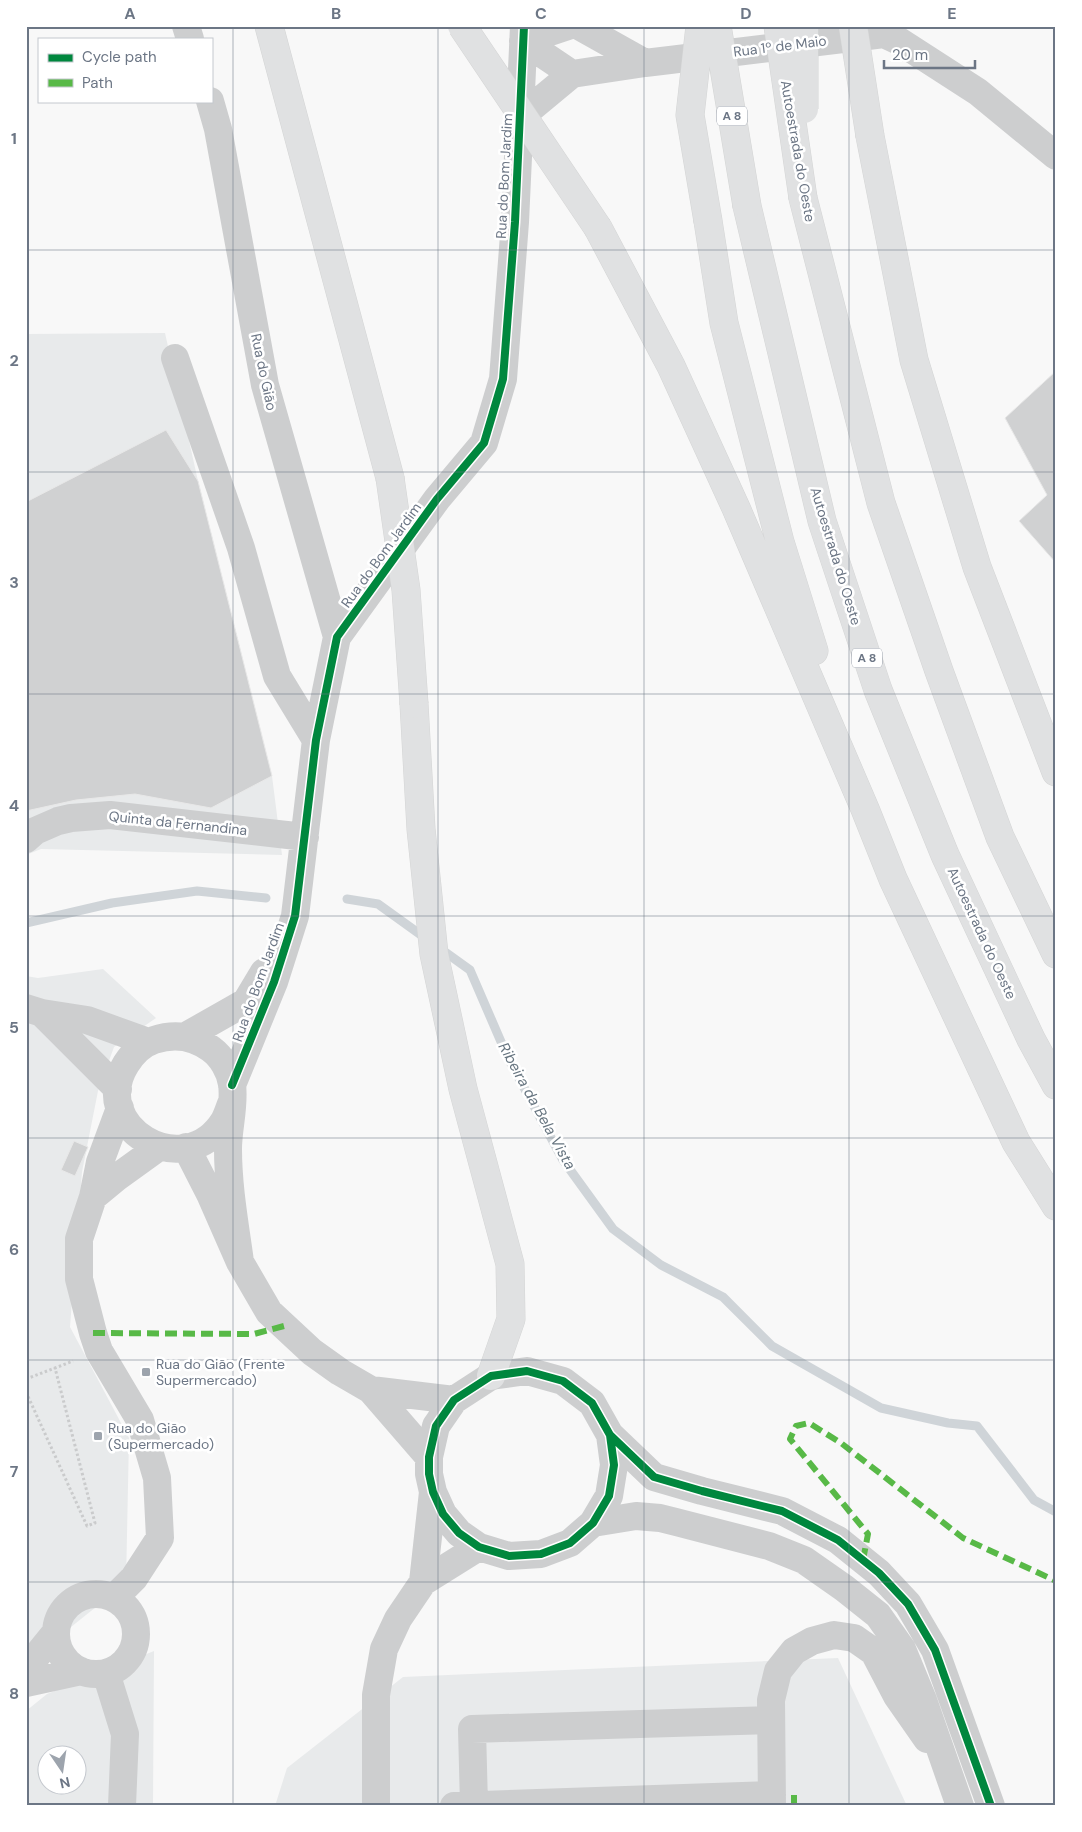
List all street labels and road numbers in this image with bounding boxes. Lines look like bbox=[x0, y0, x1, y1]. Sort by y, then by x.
street label: Rua 1º de Maio bbox=[732, 31, 828, 61]
street label: Autoestrada do Oeste bbox=[777, 79, 819, 223]
road number: A 8 bbox=[717, 106, 747, 125]
street label: Rua do Bom Jardim bbox=[492, 113, 516, 239]
street label: Rua do Gião bbox=[247, 332, 281, 412]
street label: Autoestrada do Oeste bbox=[806, 485, 866, 627]
street label: Rua do Bom Jardim bbox=[337, 499, 425, 611]
road number: A 8 bbox=[852, 648, 882, 668]
street label: Quinta da Fernandina bbox=[108, 807, 248, 839]
street label: Autoestrada do Oeste bbox=[944, 864, 1020, 1002]
street label: Rua do Bom Jardim bbox=[228, 920, 288, 1044]

